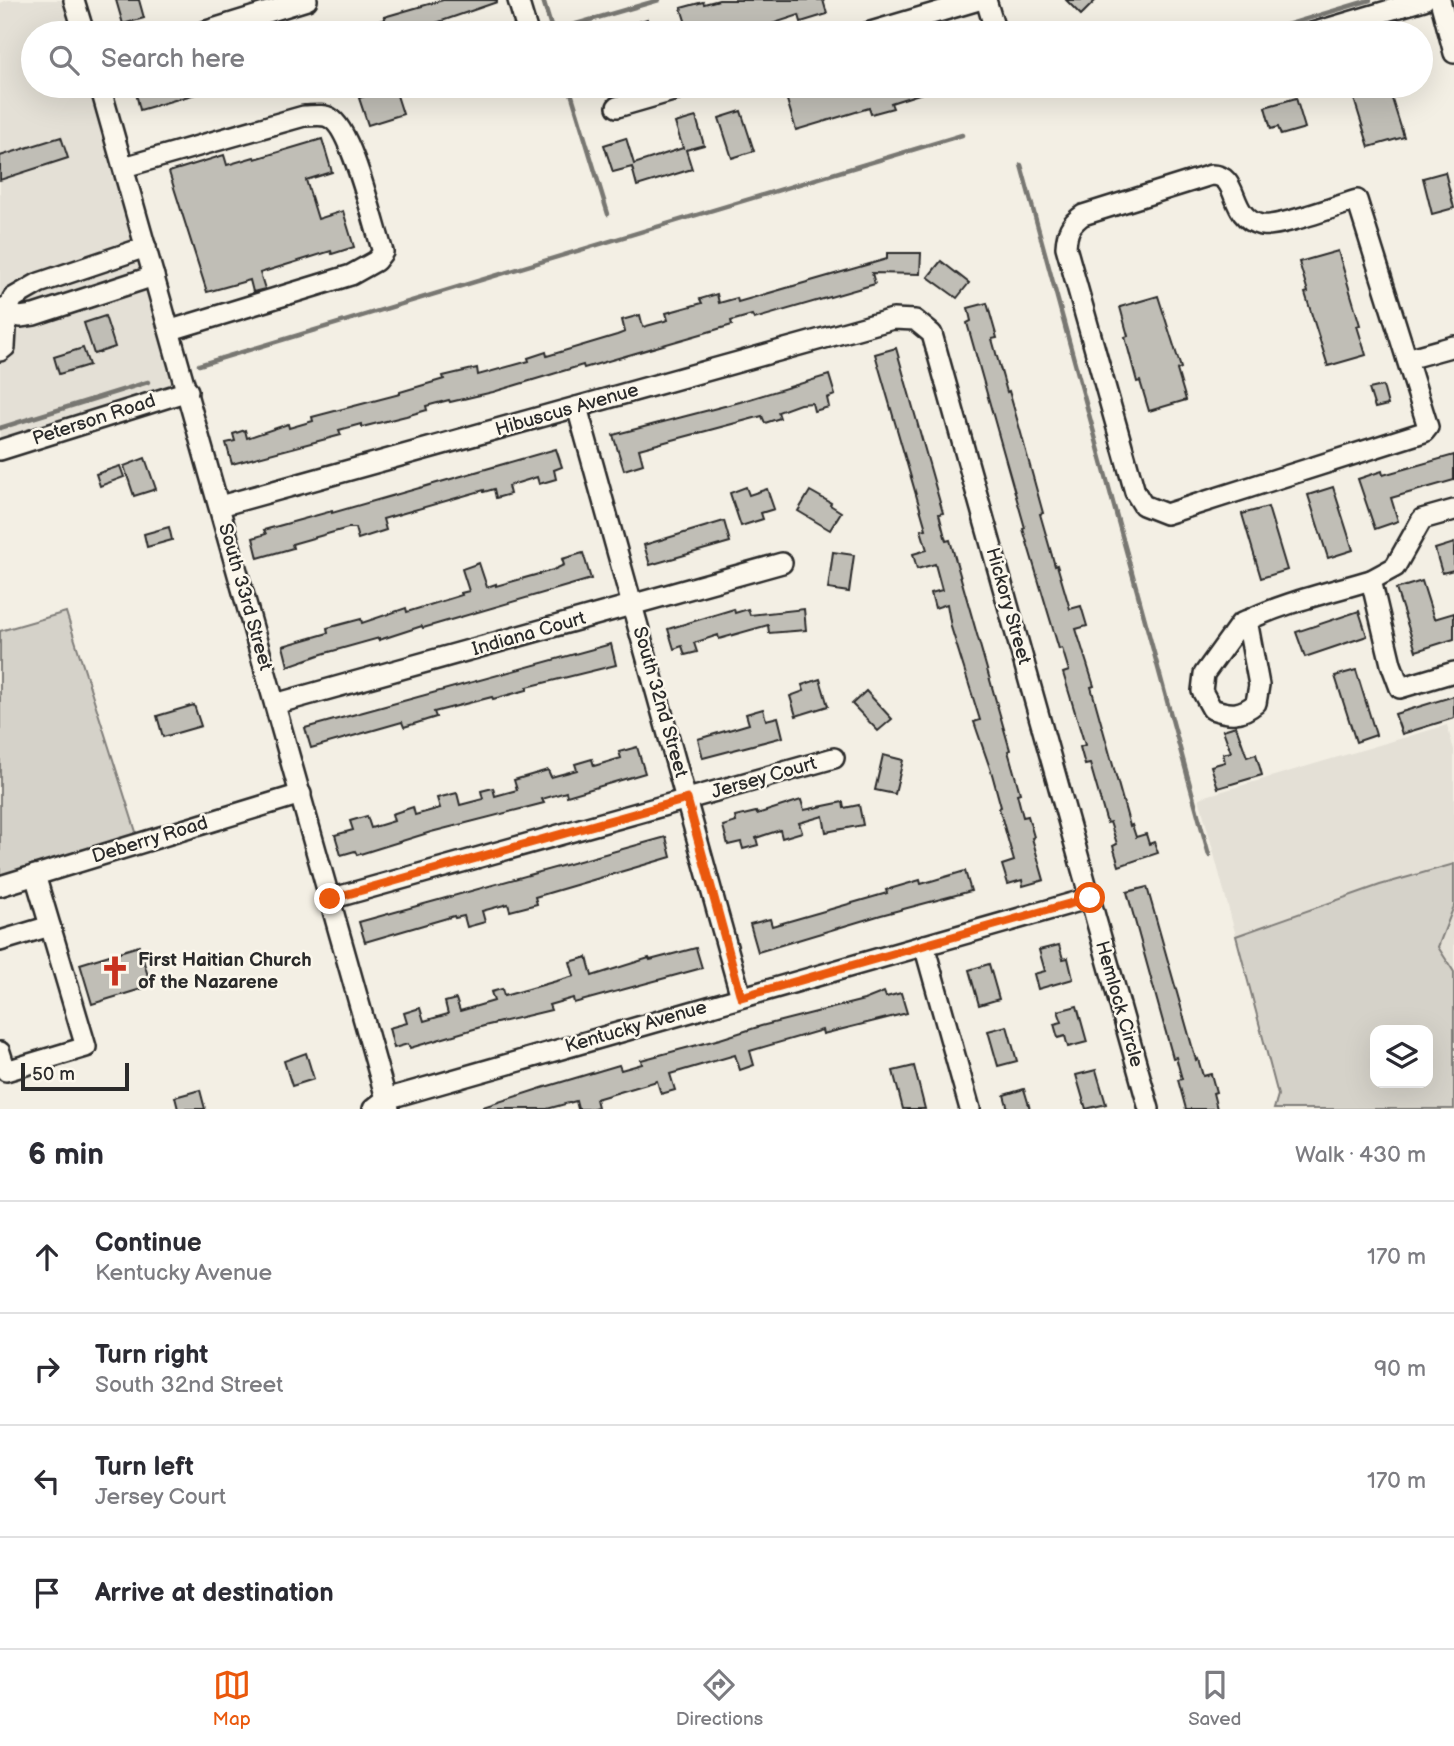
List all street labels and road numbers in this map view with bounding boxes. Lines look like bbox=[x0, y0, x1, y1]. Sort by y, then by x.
street label: Hibuscus Avenue bbox=[493, 379, 641, 441]
street label: Peterson Road bbox=[30, 389, 158, 451]
street label: South 33rd Street bbox=[213, 521, 277, 673]
street label: Hickory Street bbox=[980, 545, 1036, 667]
street label: Indiana Court bbox=[470, 607, 589, 661]
street label: South 32nd Street bbox=[628, 624, 693, 780]
street label: Jersey Court bbox=[709, 752, 819, 804]
street label: Deberry Road bbox=[89, 811, 211, 869]
street label: Hemlock Circle bbox=[1090, 938, 1148, 1070]
street label: Kentucky Avenue bbox=[562, 996, 710, 1058]

